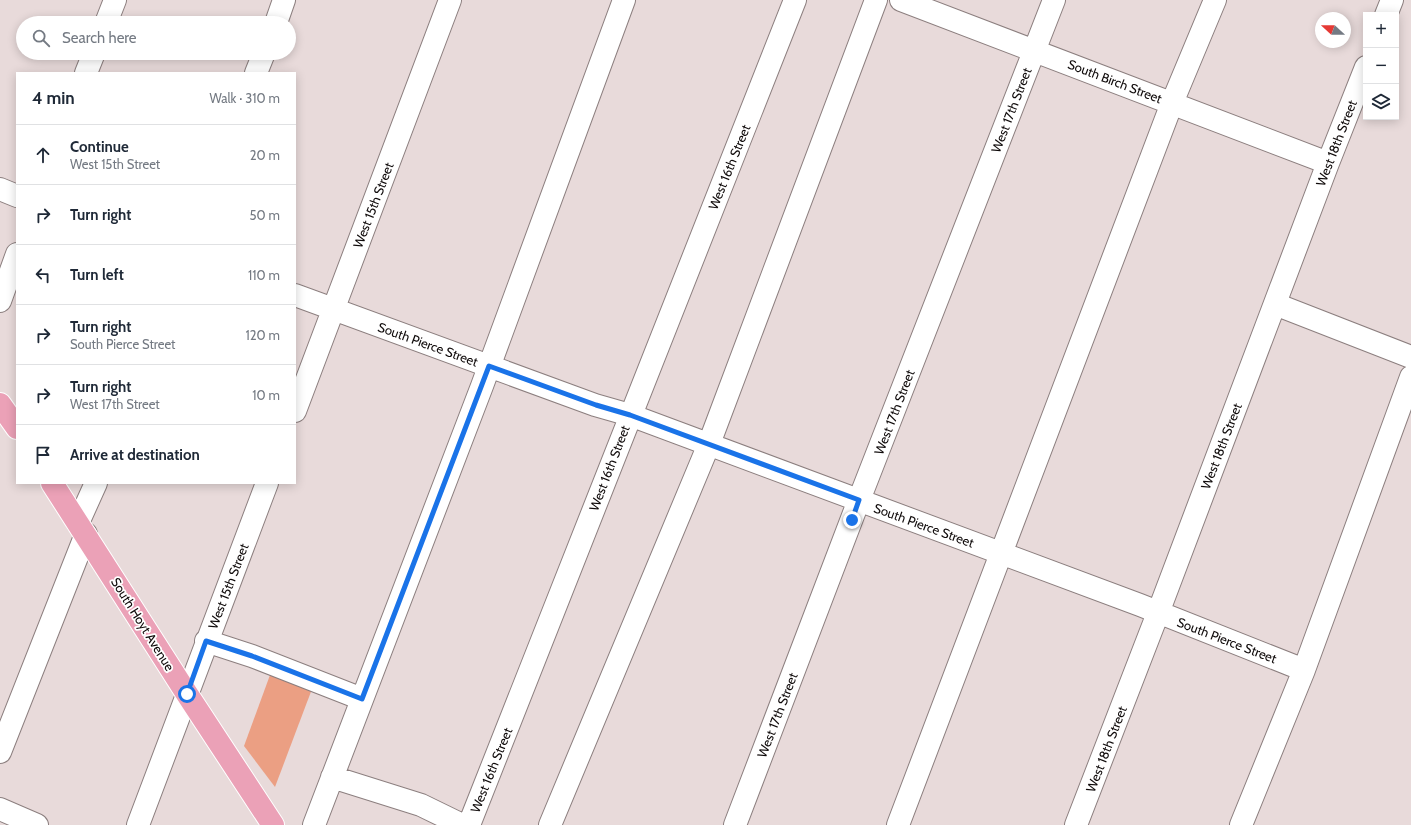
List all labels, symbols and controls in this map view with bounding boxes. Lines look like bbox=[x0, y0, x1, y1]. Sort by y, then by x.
north arrow bbox=[1315, 12, 1351, 48]
map controls bbox=[1363, 12, 1399, 120]
button: + bbox=[1363, 12, 1399, 48]
search box bbox=[16, 16, 296, 60]
icon: search bbox=[30, 27, 52, 49]
text: Search here bbox=[62, 29, 137, 47]
button: − bbox=[1363, 48, 1399, 84]
street label: South Birch Street bbox=[1066, 56, 1165, 107]
street label: West 17th Street bbox=[987, 65, 1035, 155]
button: layers bbox=[1363, 84, 1399, 120]
text: 4 min bbox=[32, 88, 75, 108]
text: Walk · 310 m bbox=[209, 90, 280, 106]
street label: West 18th Street bbox=[1312, 97, 1360, 188]
street label: West 16th Street bbox=[705, 121, 754, 212]
text: Continue bbox=[70, 138, 129, 156]
icon: ahead bbox=[32, 144, 54, 166]
text: 20 m bbox=[250, 147, 280, 163]
text: West 15th Street bbox=[70, 156, 160, 172]
street label: West 15th Street bbox=[349, 159, 397, 250]
icon: right bbox=[32, 204, 54, 226]
text: Turn right bbox=[70, 206, 131, 224]
text: 50 m bbox=[250, 207, 280, 223]
icon: left bbox=[32, 264, 54, 286]
text: Turn left bbox=[70, 266, 124, 284]
text: 110 m bbox=[248, 267, 280, 283]
text: Turn right bbox=[70, 318, 131, 336]
street label: South Pierce Street bbox=[376, 318, 481, 370]
icon: right bbox=[32, 324, 54, 346]
text: 120 m bbox=[246, 327, 280, 343]
text: South Pierce Street bbox=[70, 336, 175, 352]
street label: West 17th Street bbox=[870, 367, 918, 457]
text: Turn right bbox=[70, 378, 131, 396]
icon: right bbox=[32, 384, 54, 406]
text: 10 m bbox=[252, 387, 280, 403]
text: West 17th Street bbox=[70, 396, 160, 412]
street label: West 18th Street bbox=[1197, 400, 1245, 491]
street label: West 16th Street bbox=[585, 422, 633, 513]
icon: arrive bbox=[32, 444, 54, 466]
text: Arrive at destination bbox=[70, 446, 200, 464]
street label: South Pierce Street bbox=[872, 499, 977, 551]
route end bbox=[843, 511, 861, 529]
street label: West 15th Street bbox=[204, 540, 252, 631]
street label: South Hoyt Avenue bbox=[108, 574, 178, 674]
street label: South Pierce Street bbox=[1175, 614, 1280, 667]
street label: West 17th Street bbox=[753, 670, 801, 760]
route start bbox=[178, 685, 196, 703]
street label: West 18th Street bbox=[1082, 703, 1130, 794]
street label: West 16th Street bbox=[467, 724, 516, 815]

